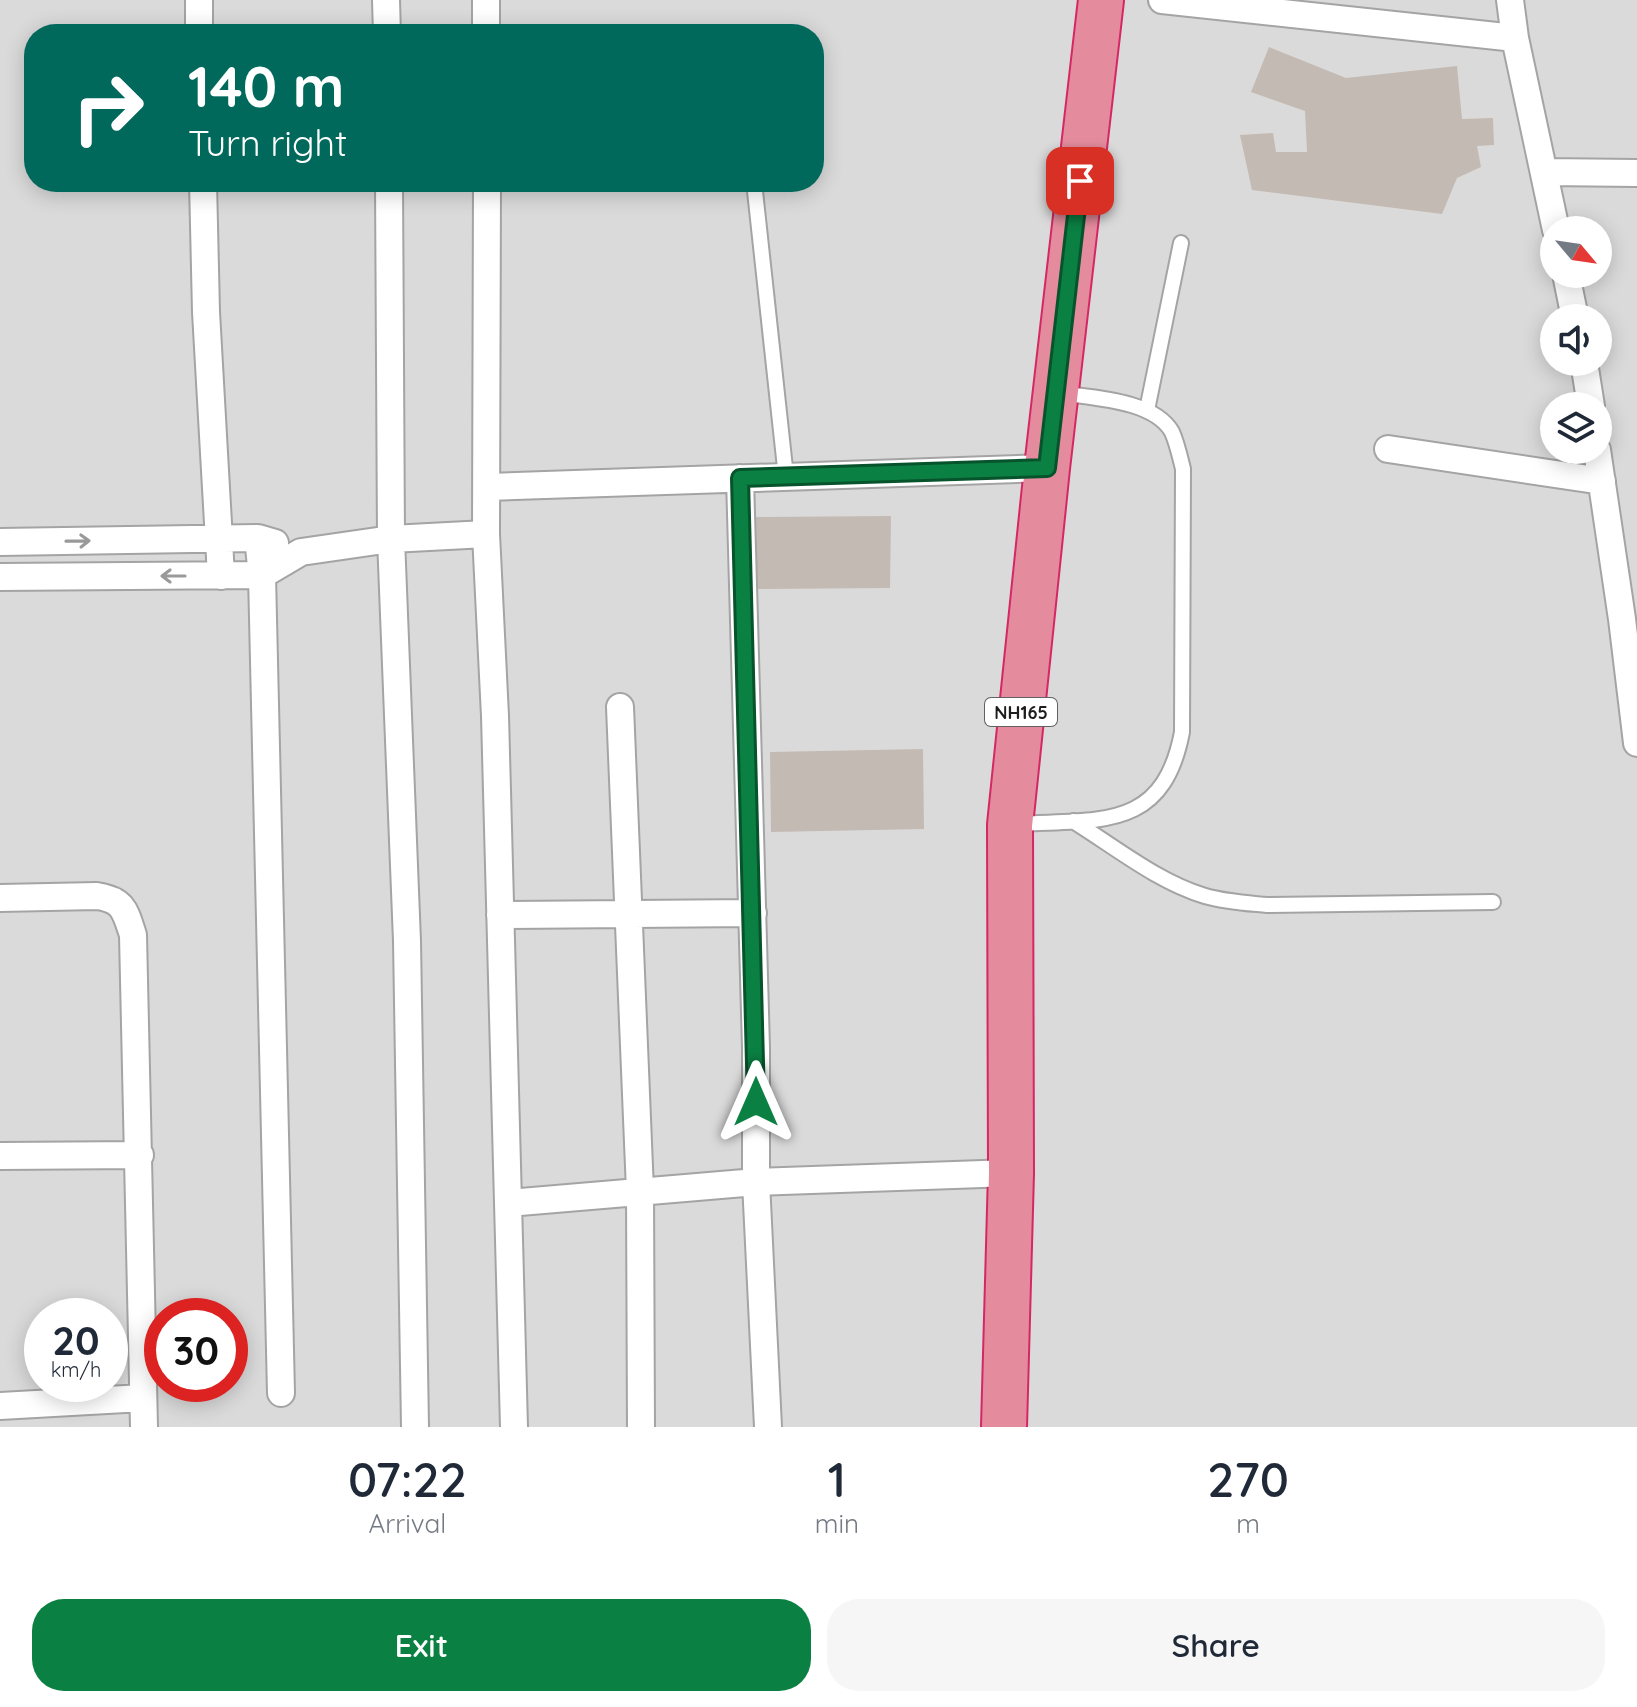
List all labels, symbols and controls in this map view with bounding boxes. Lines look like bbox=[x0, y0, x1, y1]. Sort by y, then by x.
text: 140 m bbox=[188, 51, 344, 121]
icon: right bbox=[56, 56, 160, 160]
text: Turn right bbox=[188, 120, 347, 165]
pin bbox=[1046, 147, 1114, 215]
icon: arrive bbox=[1058, 159, 1102, 203]
north arrow bbox=[1540, 216, 1612, 288]
map controls bbox=[1540, 216, 1612, 464]
button: sound bbox=[1540, 304, 1612, 376]
button: layers bbox=[1540, 392, 1612, 464]
one-way arrow bbox=[64, 533, 91, 549]
one-way arrow bbox=[160, 568, 187, 584]
road number: NH165 bbox=[985, 698, 1057, 726]
position arrow bbox=[714, 1060, 798, 1144]
speed limit sign: 30 bbox=[144, 1298, 248, 1402]
text: 20 bbox=[52, 1315, 100, 1365]
text: km/h bbox=[51, 1357, 101, 1382]
text: 07:22 bbox=[348, 1449, 467, 1509]
text: 1 bbox=[828, 1449, 846, 1509]
text: 270 bbox=[1207, 1449, 1289, 1509]
text: Arrival bbox=[368, 1507, 446, 1540]
text: min bbox=[815, 1507, 859, 1540]
text: m bbox=[1236, 1507, 1260, 1540]
button: Exit bbox=[32, 1599, 811, 1691]
button: Share bbox=[827, 1599, 1605, 1691]

